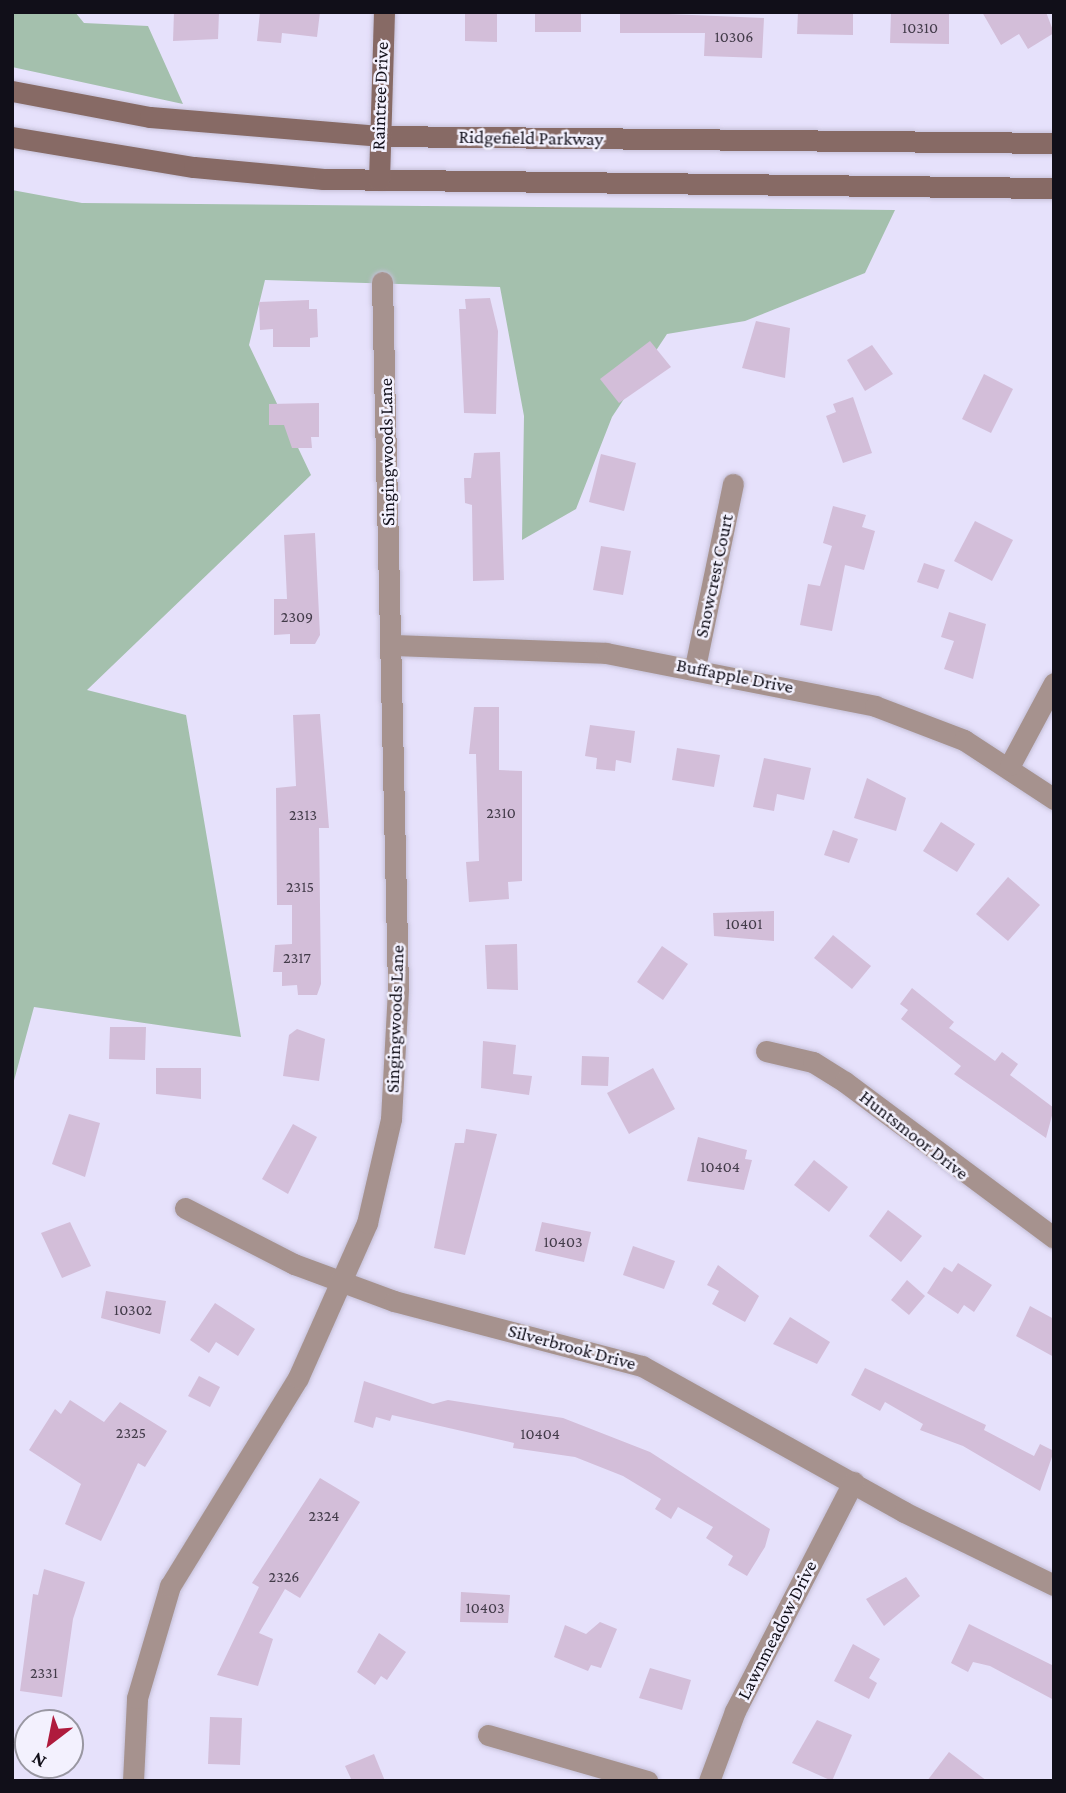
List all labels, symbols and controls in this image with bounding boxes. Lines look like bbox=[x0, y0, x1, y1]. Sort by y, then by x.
house number: 10310 bbox=[902, 18, 938, 38]
house number: 10306 bbox=[715, 27, 753, 47]
street label: Raintree Drive bbox=[367, 41, 393, 151]
street label: Ridgefield Parkway bbox=[458, 125, 604, 151]
street label: Singingwoods Lane bbox=[374, 378, 400, 526]
street label: Snowcrest Court bbox=[690, 512, 738, 640]
house number: 2309 bbox=[281, 607, 313, 627]
street label: Buffapple Drive bbox=[675, 653, 795, 699]
house number: 2310 bbox=[486, 803, 516, 823]
house number: 2313 bbox=[289, 805, 317, 825]
house number: 2315 bbox=[286, 877, 314, 897]
house number: 10401 bbox=[726, 914, 762, 934]
street label: Singingwoods Lane bbox=[381, 945, 409, 1093]
house number: 2317 bbox=[283, 948, 311, 968]
street label: Huntsmoor Drive bbox=[855, 1085, 973, 1185]
house number: 10404 bbox=[700, 1157, 740, 1177]
house number: 10403 bbox=[543, 1232, 583, 1252]
house number: 10302 bbox=[114, 1300, 152, 1320]
street label: Silverbrook Drive bbox=[506, 1319, 638, 1375]
house number: 2325 bbox=[116, 1423, 146, 1443]
house number: 10404 bbox=[520, 1424, 560, 1444]
house number: 2324 bbox=[309, 1506, 339, 1526]
street label: Lawnmeadow Drive bbox=[732, 1557, 822, 1703]
house number: 2326 bbox=[269, 1567, 299, 1587]
house number: 10403 bbox=[465, 1598, 505, 1618]
house number: 2331 bbox=[30, 1663, 58, 1683]
north arrow bbox=[14, 1709, 84, 1779]
text: N bbox=[28, 1748, 50, 1773]

